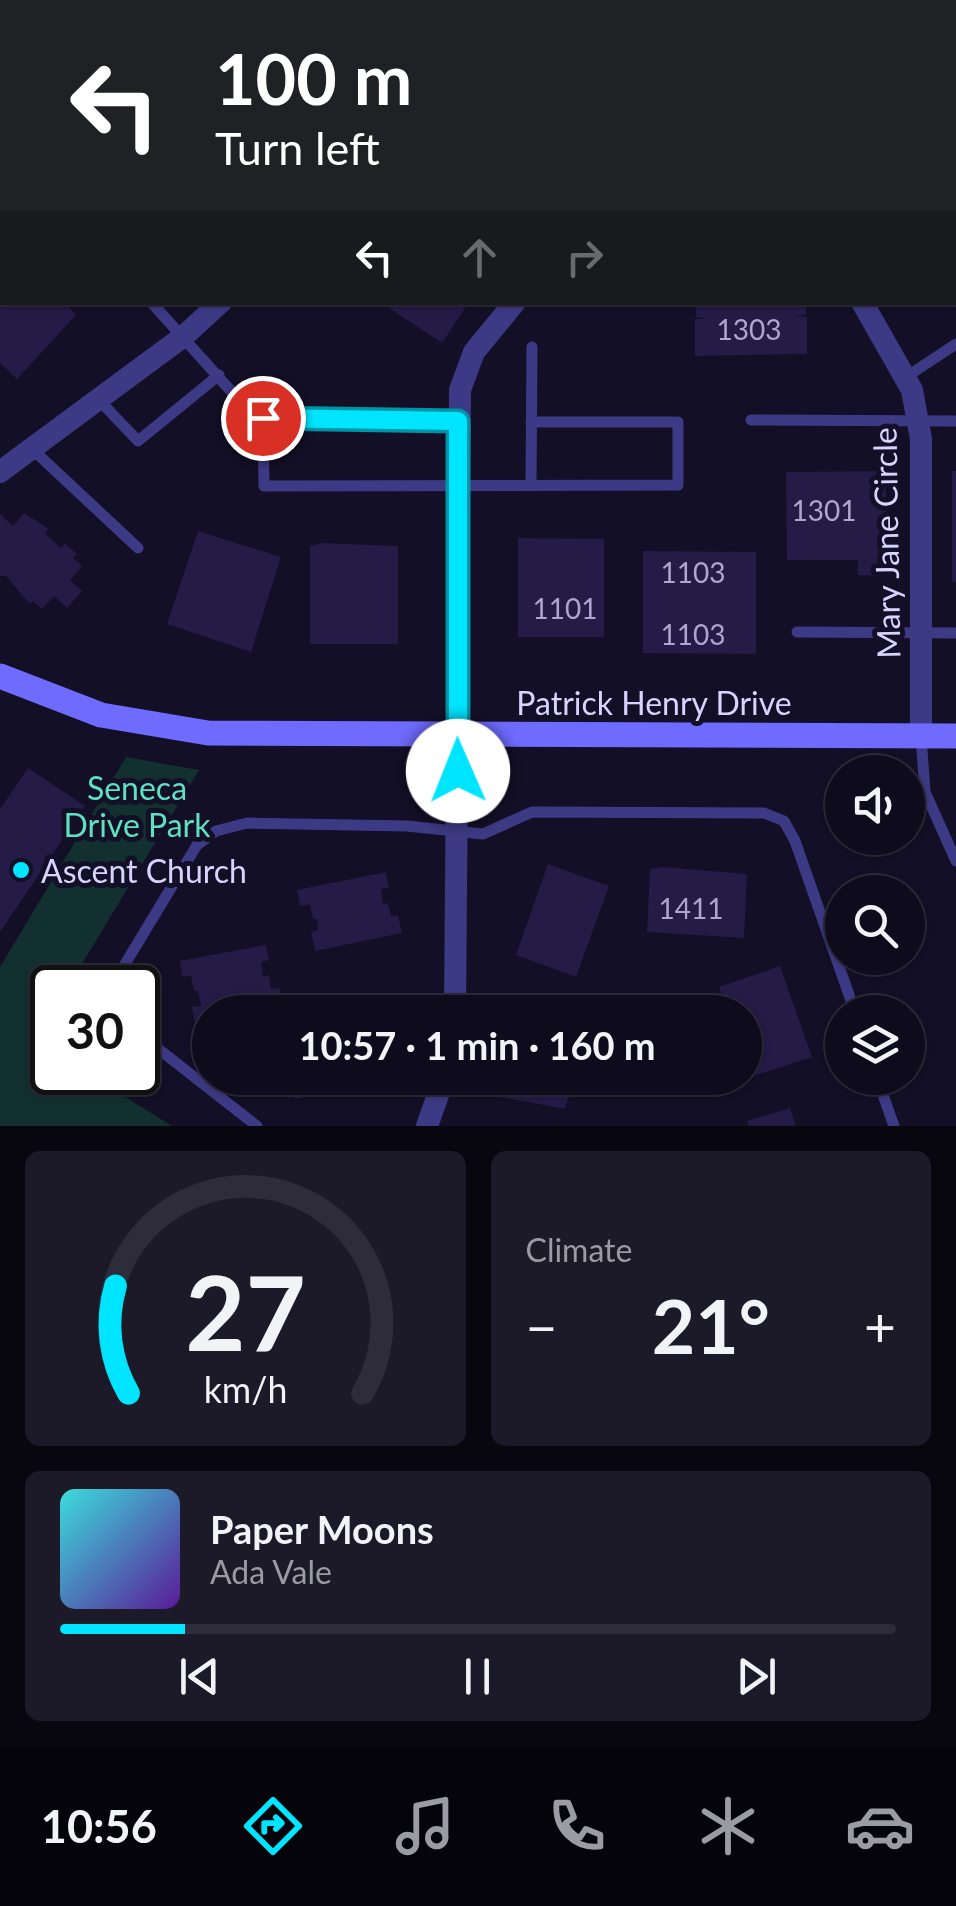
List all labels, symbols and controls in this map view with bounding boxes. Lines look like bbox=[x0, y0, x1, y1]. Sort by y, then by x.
text: 100 m bbox=[215, 36, 412, 120]
icon: left bbox=[50, 40, 180, 170]
text: Turn left bbox=[215, 121, 380, 175]
icon: left bbox=[347, 230, 402, 285]
icon: ahead bbox=[452, 230, 507, 285]
icon: right bbox=[557, 230, 612, 285]
house number: 1303 bbox=[717, 312, 781, 346]
pin bbox=[221, 376, 306, 461]
icon: arrive bbox=[236, 391, 291, 446]
street label: Mary Jane Circle bbox=[864, 427, 908, 659]
house number: 1301 bbox=[792, 493, 856, 527]
house number: 1103 bbox=[661, 555, 725, 589]
house number: 1101 bbox=[533, 591, 597, 625]
house number: 1103 bbox=[661, 617, 725, 651]
street label: Patrick Henry Drive bbox=[516, 683, 792, 722]
position arrow bbox=[406, 719, 510, 823]
map controls bbox=[825, 755, 925, 1095]
button: sound bbox=[825, 755, 925, 855]
park label: Seneca Drive Park bbox=[64, 768, 211, 844]
place label: Ascent Church bbox=[41, 851, 247, 890]
marker: Ascent Church bbox=[10, 859, 32, 881]
button: search bbox=[825, 875, 925, 975]
house number: 1411 bbox=[659, 891, 723, 925]
speed limit sign: 30 bbox=[30, 965, 160, 1095]
button: layers bbox=[825, 995, 925, 1095]
text: 10:57 · 1 min · 160 m bbox=[298, 1022, 656, 1068]
text: Climate bbox=[526, 1230, 632, 1269]
text: 27 bbox=[185, 1248, 306, 1373]
text: 21° bbox=[652, 1280, 770, 1370]
text: − bbox=[526, 1293, 557, 1359]
text: + bbox=[864, 1293, 896, 1359]
text: km/h bbox=[203, 1368, 287, 1411]
text: Paper Moons bbox=[210, 1506, 434, 1552]
text: Ada Vale bbox=[210, 1552, 332, 1591]
icon: previous bbox=[172, 1649, 227, 1704]
icon: pause bbox=[450, 1649, 505, 1704]
icon: next bbox=[729, 1649, 784, 1704]
icon: directions bbox=[238, 1791, 308, 1861]
icon: music bbox=[390, 1791, 460, 1861]
icon: phone bbox=[542, 1791, 612, 1861]
icon: climate bbox=[693, 1791, 763, 1861]
icon: car bbox=[845, 1791, 915, 1861]
text: 10:56 bbox=[41, 1799, 157, 1853]

